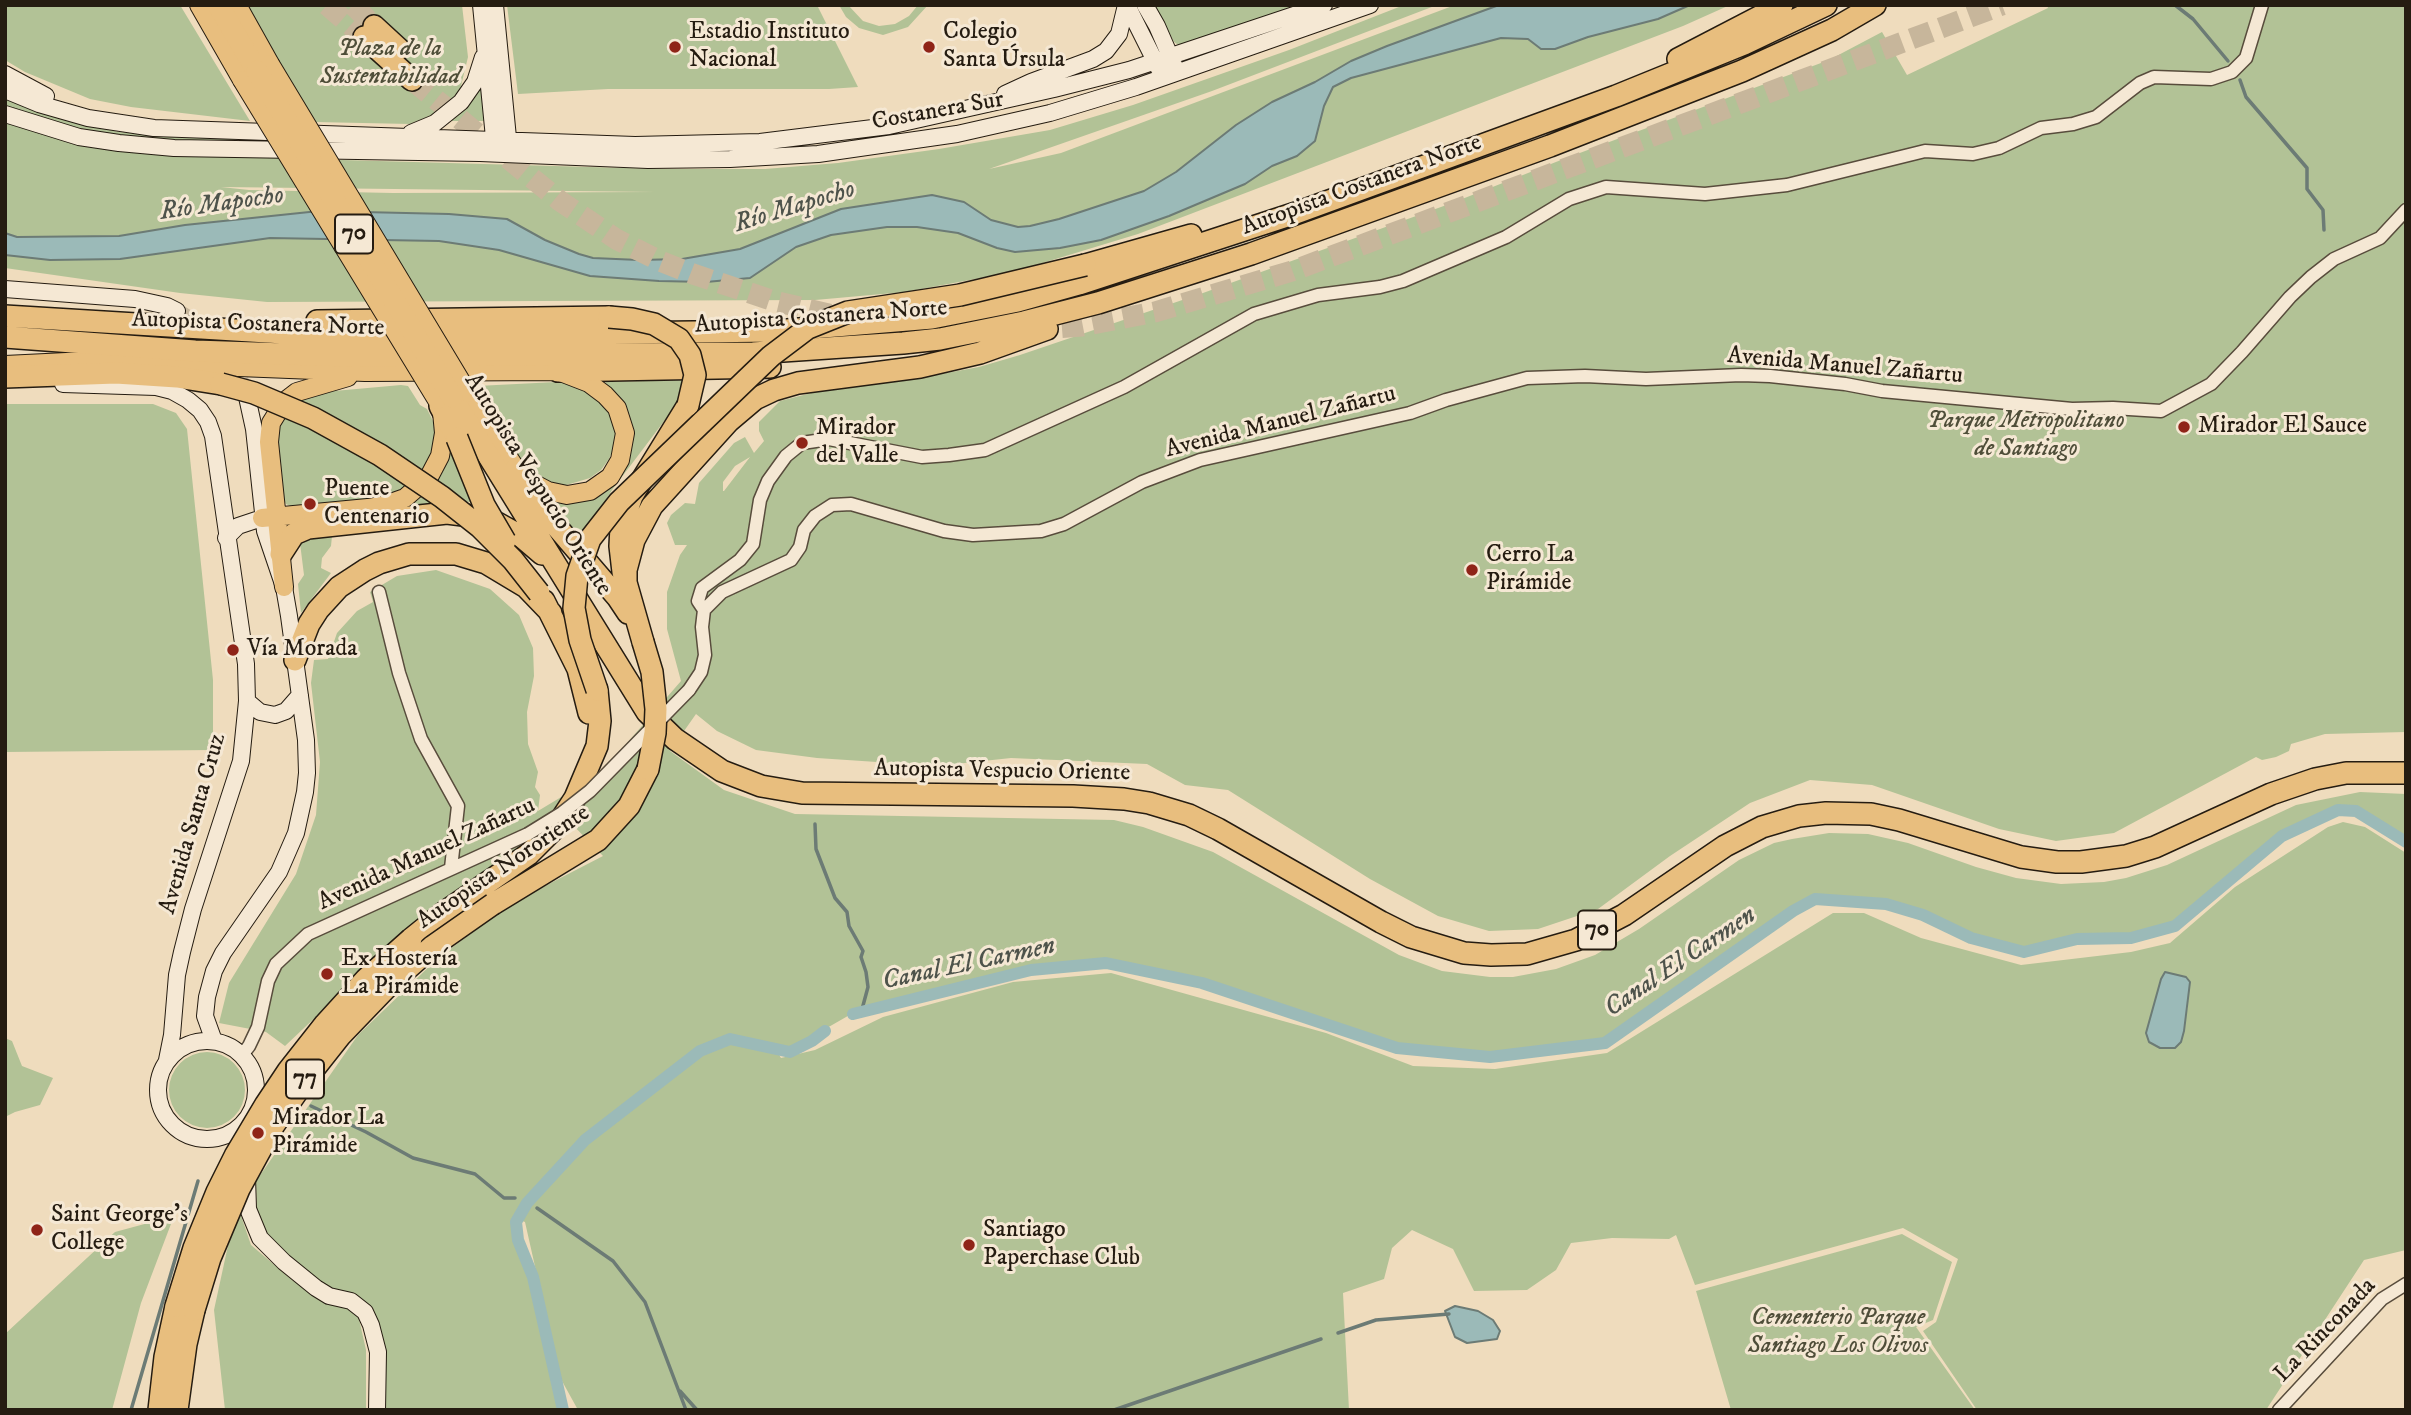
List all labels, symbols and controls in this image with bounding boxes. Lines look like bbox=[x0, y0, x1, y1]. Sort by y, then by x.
place label: Estadio Instituto Nacional bbox=[689, 19, 850, 75]
place label: Colegio Santa Úrsula bbox=[943, 19, 1065, 75]
park label: Plaza de la Sustentabilidad bbox=[320, 36, 460, 92]
marker: Estadio Instituto Nacional bbox=[667, 39, 683, 55]
marker: Colegio Santa Úrsula bbox=[921, 39, 937, 55]
street label: Costanera Sur bbox=[870, 86, 1006, 138]
street label: Autopista Costanera Norte bbox=[1238, 129, 1486, 243]
water label: Río Mapocho bbox=[731, 175, 859, 241]
water label: Río Mapocho bbox=[158, 181, 286, 229]
road number: 70 bbox=[335, 215, 373, 254]
street label: Autopista Costanera Norte bbox=[694, 295, 948, 341]
street label: Autopista Costanera Norte bbox=[131, 306, 385, 344]
street label: Avenida Manuel Zañartu bbox=[1726, 342, 1964, 392]
street label: Autopista Vespucio Oriente bbox=[457, 369, 617, 601]
street label: Avenida Manuel Zañartu bbox=[1163, 380, 1399, 466]
park label: Parque Metropolitano de Santiago bbox=[1927, 408, 2125, 464]
place label: Mirador El Sauce bbox=[2198, 413, 2367, 441]
place label: Mirador del Valle bbox=[816, 415, 898, 471]
marker: Mirador El Sauce bbox=[2176, 419, 2192, 435]
marker: Mirador del Valle bbox=[794, 435, 810, 451]
place label: Puente Centenario bbox=[324, 476, 429, 532]
marker: Puente Centenario bbox=[302, 496, 318, 512]
place label: Cerro La Pirámide bbox=[1486, 542, 1574, 598]
marker: Cerro La Pirámide bbox=[1464, 562, 1480, 578]
place label: Vía Morada bbox=[247, 636, 358, 664]
marker: Vía Morada bbox=[225, 642, 241, 658]
street label: Avenida Santa Cruz bbox=[154, 731, 234, 917]
street label: Autopista Vespucio Oriente bbox=[874, 755, 1130, 789]
street label: Avenida Manuel Zañartu bbox=[314, 792, 540, 918]
street label: Autopista Nororiente bbox=[412, 800, 596, 936]
water label: Canal El Carmen bbox=[1599, 901, 1763, 1025]
road number: 70 bbox=[1578, 911, 1616, 950]
water label: Canal El Carmen bbox=[880, 931, 1058, 999]
place label: Ex Hostería La Pirámide bbox=[341, 946, 459, 1002]
marker: Ex Hostería La Pirámide bbox=[319, 966, 335, 982]
road number: 77 bbox=[286, 1060, 324, 1098]
place label: Mirador La Pirámide bbox=[272, 1105, 384, 1161]
marker: Mirador La Pirámide bbox=[250, 1125, 266, 1141]
place label: Saint George's College bbox=[51, 1202, 188, 1258]
place label: Santiago Paperchase Club bbox=[983, 1217, 1140, 1273]
marker: Saint George's College bbox=[29, 1222, 45, 1238]
marker: Santiago Paperchase Club bbox=[961, 1237, 977, 1253]
street label: La Rinconada bbox=[2269, 1273, 2383, 1389]
park label: Cementerio Parque Santiago Los Olivos bbox=[1748, 1305, 1928, 1361]

